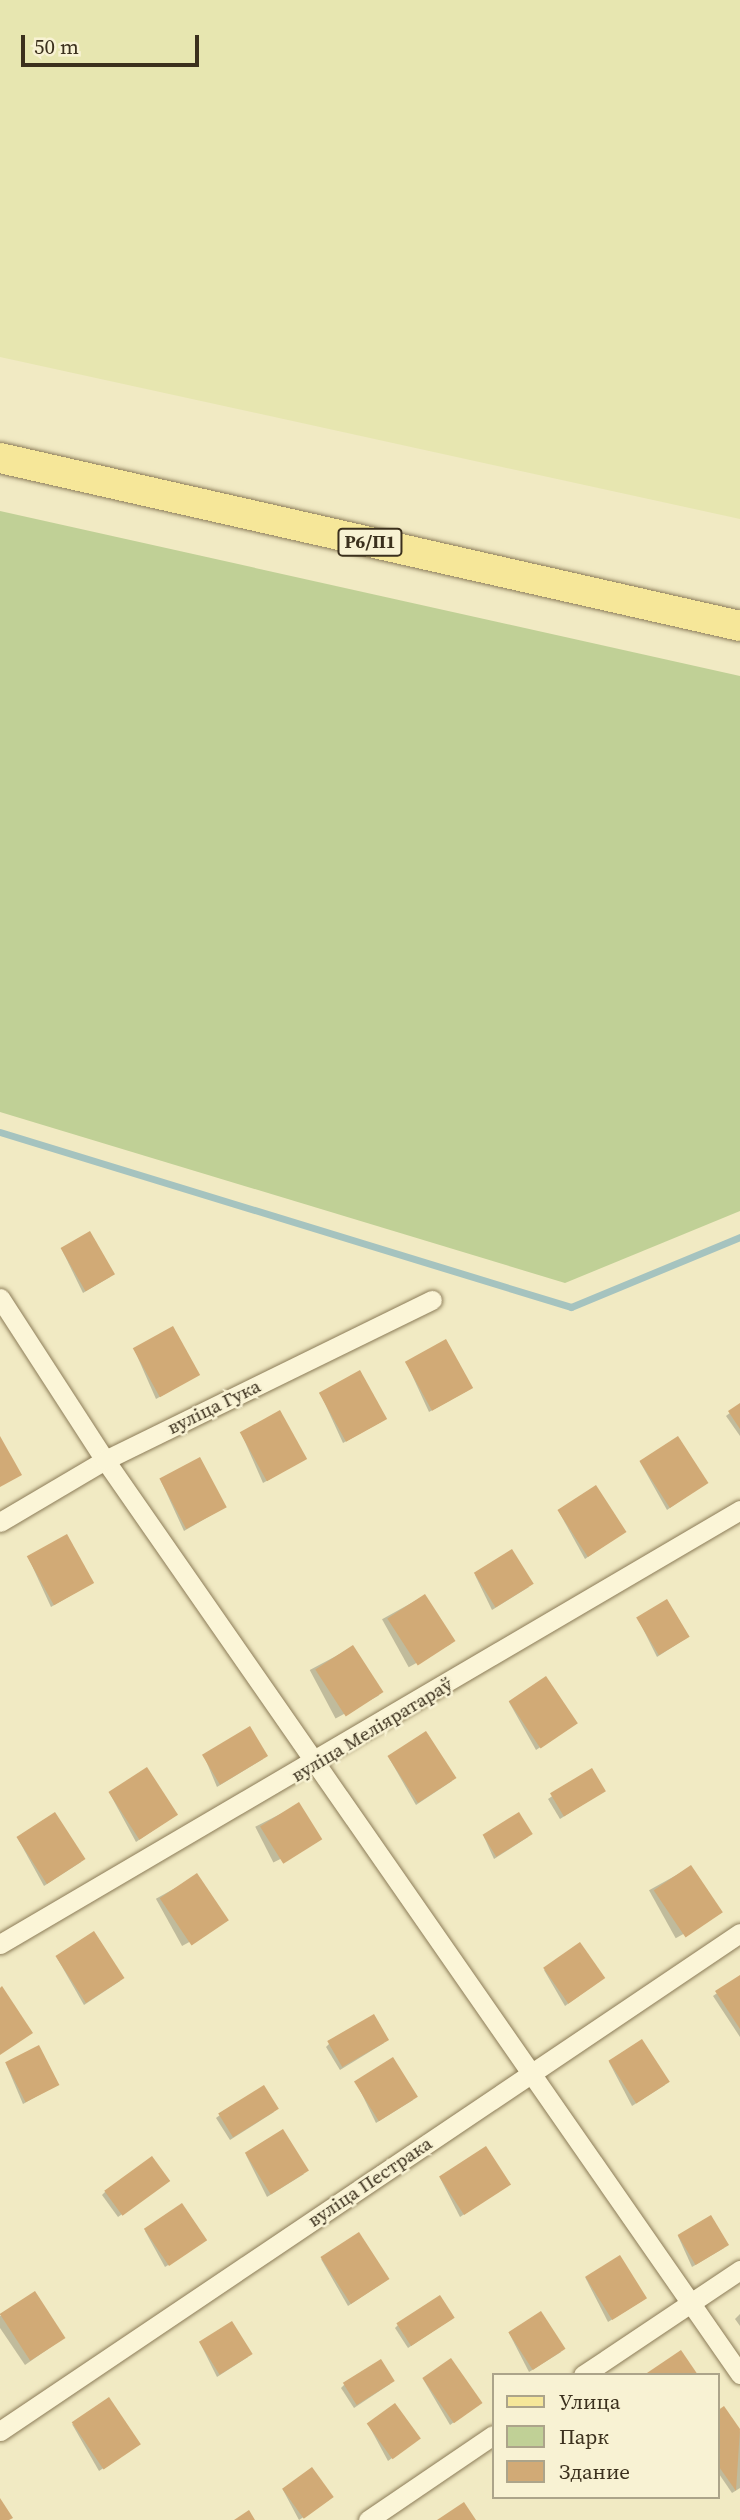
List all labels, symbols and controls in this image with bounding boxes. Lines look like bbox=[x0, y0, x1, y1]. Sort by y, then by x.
scale bar bbox=[24, 21, 203, 65]
text: 50 m bbox=[34, 32, 79, 61]
road number: Р6/П1 bbox=[337, 528, 403, 556]
street label: вуліца Гука bbox=[164, 1375, 264, 1439]
street label: вуліца Меліяратараў bbox=[287, 1673, 457, 1787]
street label: вуліца Пестрака bbox=[304, 2132, 436, 2232]
legend bbox=[491, 2373, 719, 2499]
text: Улица bbox=[559, 2387, 620, 2416]
text: Парк bbox=[559, 2422, 609, 2451]
text: Здание bbox=[559, 2457, 630, 2486]

